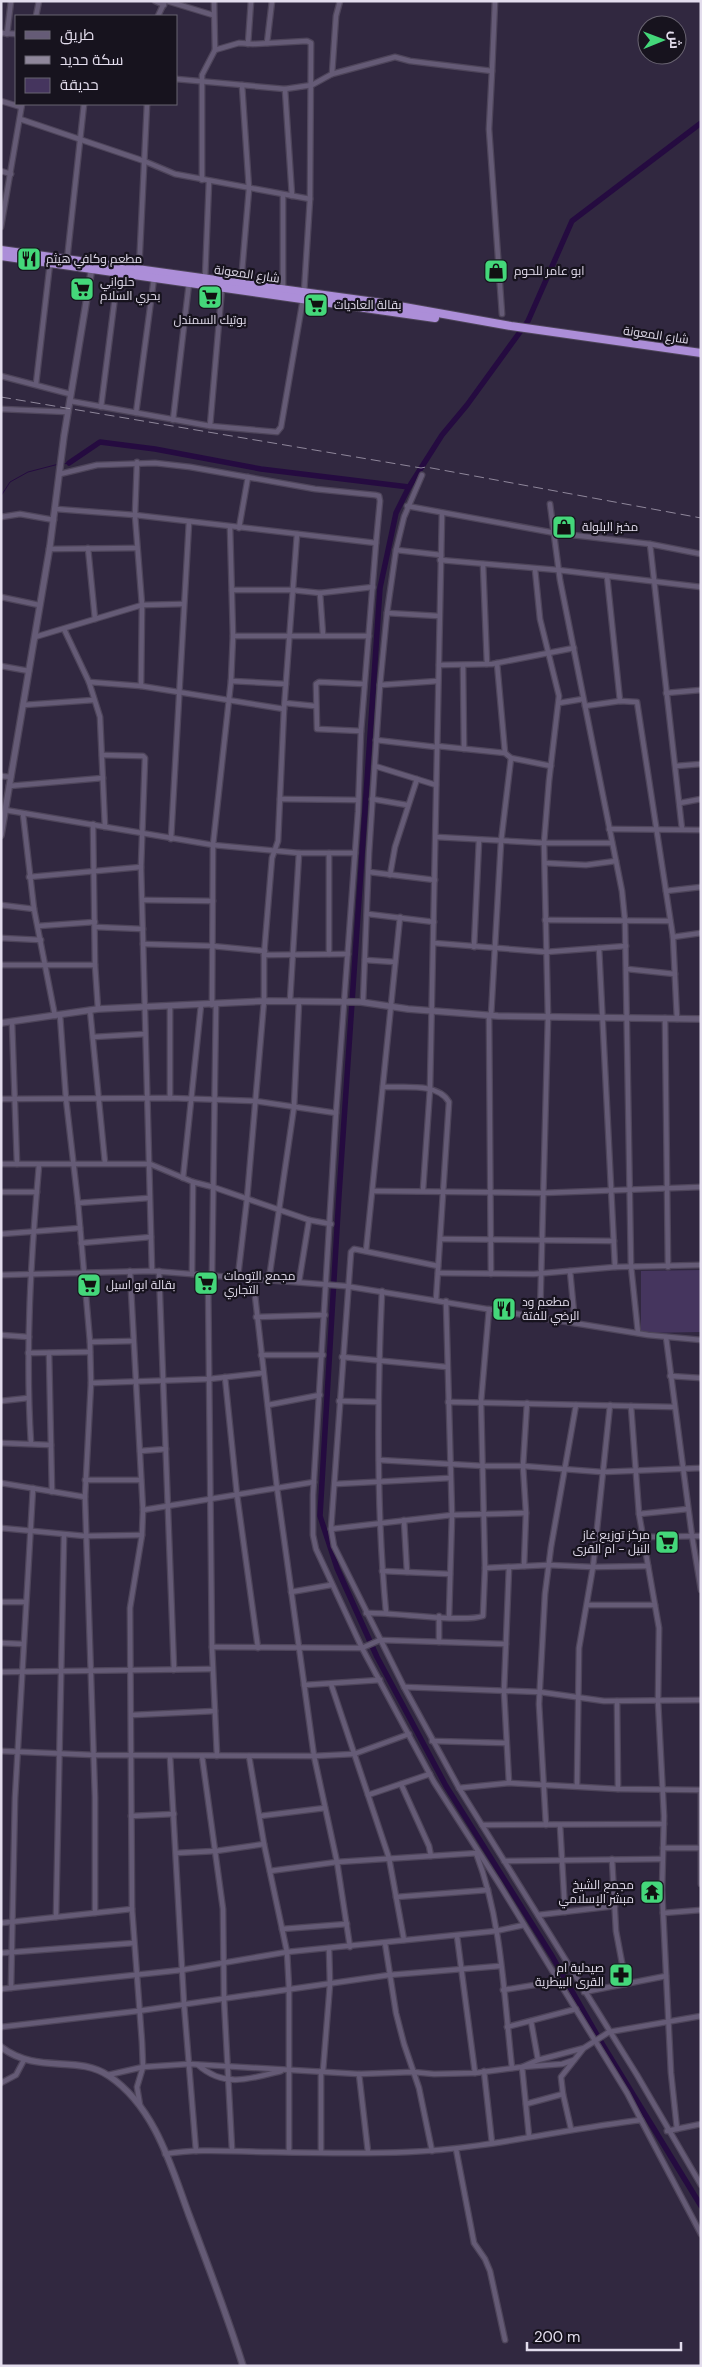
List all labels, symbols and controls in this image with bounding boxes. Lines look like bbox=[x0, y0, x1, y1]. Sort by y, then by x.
legend bbox=[15, 15, 178, 105]
north arrow bbox=[637, 15, 687, 65]
text: طريق bbox=[60, 25, 94, 45]
text: ش bbox=[666, 31, 684, 49]
text: سكة حديد bbox=[60, 50, 123, 70]
text: حديقة bbox=[60, 75, 99, 95]
restaurant icon: مطعم وكافي هيثم bbox=[16, 246, 42, 272]
place label: مطعم وكافي هيثم bbox=[46, 251, 142, 269]
shop icon: ابو عامر للحوم bbox=[483, 258, 509, 284]
street label: شارع المعونة bbox=[213, 262, 281, 287]
place label: ابو عامر للحوم bbox=[514, 263, 584, 279]
place label: حلواني بحري السلام bbox=[100, 274, 160, 306]
supermarket icon: حلواني بحري السلام bbox=[69, 276, 95, 302]
supermarket icon: بوتيك السمندل bbox=[197, 284, 223, 310]
supermarket icon: بقالة العاديات bbox=[303, 292, 329, 318]
place label: بقالة العاديات bbox=[334, 297, 402, 313]
place label: بوتيك السمندل bbox=[174, 312, 246, 328]
street label: شارع المعونة bbox=[622, 323, 690, 348]
shop icon: مخبز البلولة bbox=[551, 514, 577, 540]
place label: مخبز البلولة bbox=[582, 519, 638, 535]
place label: مجمع التومات التجاري bbox=[224, 1268, 296, 1300]
supermarket icon: مجمع التومات التجاري bbox=[193, 1270, 219, 1296]
supermarket icon: بقالة ابو اسيل bbox=[76, 1272, 102, 1298]
place label: بقالة ابو اسيل bbox=[106, 1277, 175, 1293]
place label: مطعم ود الرضي للفتة bbox=[522, 1294, 580, 1326]
restaurant icon: مطعم ود الرضي للفتة bbox=[491, 1296, 517, 1322]
place label: مركز توزيع غاز النيل - ام القرى bbox=[573, 1527, 650, 1557]
supermarket icon: مركز توزيع غاز النيل - ام القرى bbox=[654, 1529, 680, 1555]
place label: مجمع الشيخ مبشر الإسلامي bbox=[559, 1877, 634, 1909]
temple icon: مجمع الشيخ مبشر الإسلامي bbox=[639, 1879, 665, 1905]
place label: صيدلية ام القرى البيطرية bbox=[535, 1960, 604, 1990]
pharmacy icon: صيدلية ام القرى البيطرية bbox=[608, 1962, 634, 1988]
scale bar bbox=[527, 2320, 681, 2352]
text: 200 m bbox=[534, 2327, 580, 2347]

